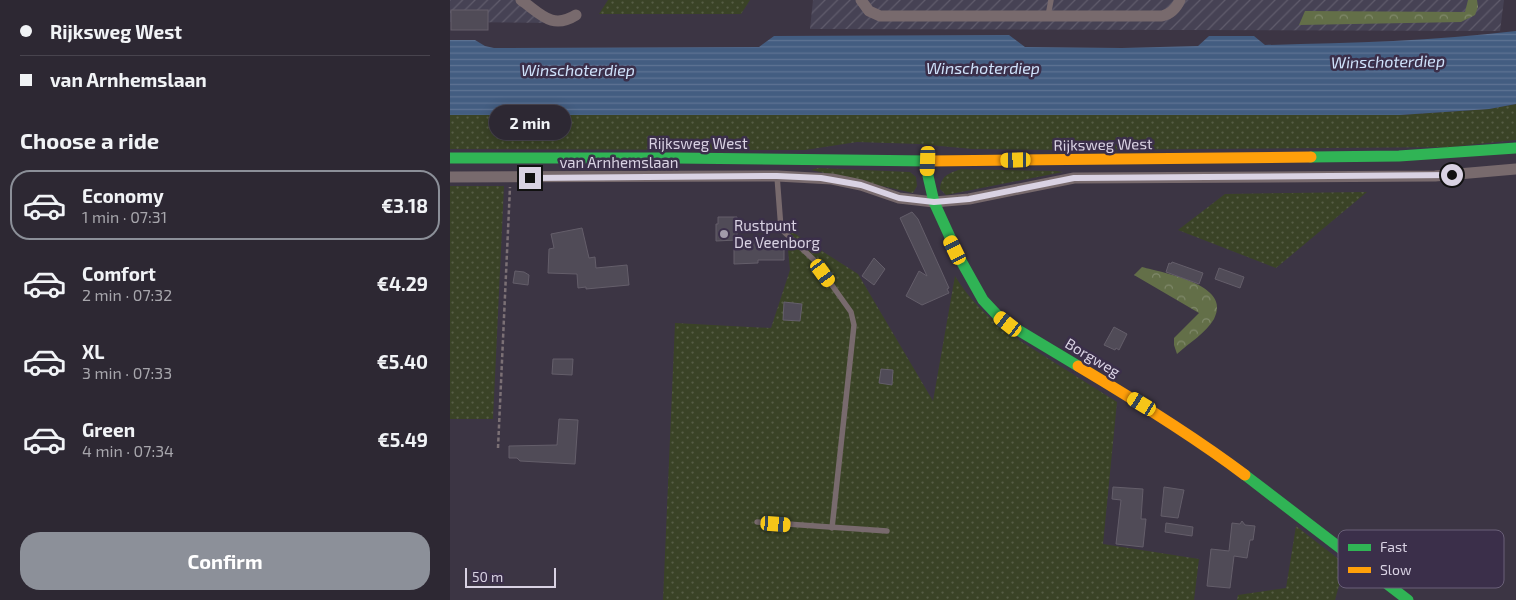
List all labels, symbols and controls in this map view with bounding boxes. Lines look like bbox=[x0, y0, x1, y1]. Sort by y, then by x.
text: Rijksweg West bbox=[50, 20, 182, 43]
water label: Winschoterdiep bbox=[1331, 51, 1445, 71]
water label: Winschoterdiep bbox=[926, 58, 1040, 77]
water label: Winschoterdiep bbox=[521, 60, 635, 79]
text: van Arnhemslaan bbox=[50, 68, 207, 91]
callout: 2 min bbox=[489, 106, 571, 140]
text: 2 min bbox=[510, 113, 550, 132]
text: Choose a ride bbox=[20, 127, 159, 153]
street label: Rijksweg West bbox=[648, 134, 748, 153]
street label: Rijksweg West bbox=[1053, 134, 1153, 155]
car bbox=[919, 146, 936, 176]
car bbox=[1000, 152, 1031, 168]
street label: van Arnhemslaan bbox=[559, 153, 679, 171]
route start bbox=[1441, 164, 1463, 186]
route end bbox=[519, 167, 541, 189]
icon: car bbox=[22, 183, 67, 228]
text: Economy bbox=[82, 184, 164, 207]
text: €3.18 bbox=[381, 194, 428, 217]
text: 1 min · 07:31 bbox=[82, 207, 167, 226]
place label: Rustpunt De Veenborg bbox=[734, 216, 820, 251]
marker: Rustpunt De Veenborg bbox=[718, 228, 730, 240]
car bbox=[941, 233, 968, 267]
car bbox=[808, 256, 837, 290]
icon: car bbox=[22, 261, 67, 306]
text: Comfort bbox=[82, 262, 156, 285]
text: €4.29 bbox=[377, 272, 428, 295]
text: 2 min · 07:32 bbox=[82, 285, 172, 304]
car bbox=[991, 309, 1024, 339]
street label: Borgweg bbox=[1062, 334, 1124, 381]
icon: car bbox=[22, 339, 67, 384]
text: XL bbox=[82, 340, 104, 363]
text: €5.40 bbox=[377, 350, 428, 373]
text: 3 min · 07:33 bbox=[82, 363, 172, 382]
car bbox=[1125, 390, 1158, 418]
icon: car bbox=[22, 417, 67, 462]
text: Green bbox=[82, 418, 135, 441]
text: €5.49 bbox=[377, 428, 428, 451]
text: 4 min · 07:34 bbox=[82, 441, 174, 460]
car bbox=[760, 515, 791, 533]
legend bbox=[1338, 530, 1504, 588]
button: Confirm bbox=[20, 532, 430, 590]
text: Fast bbox=[1380, 538, 1407, 555]
text: Slow bbox=[1380, 561, 1412, 578]
scale bar bbox=[465, 565, 556, 588]
text: 50 m bbox=[472, 568, 503, 585]

